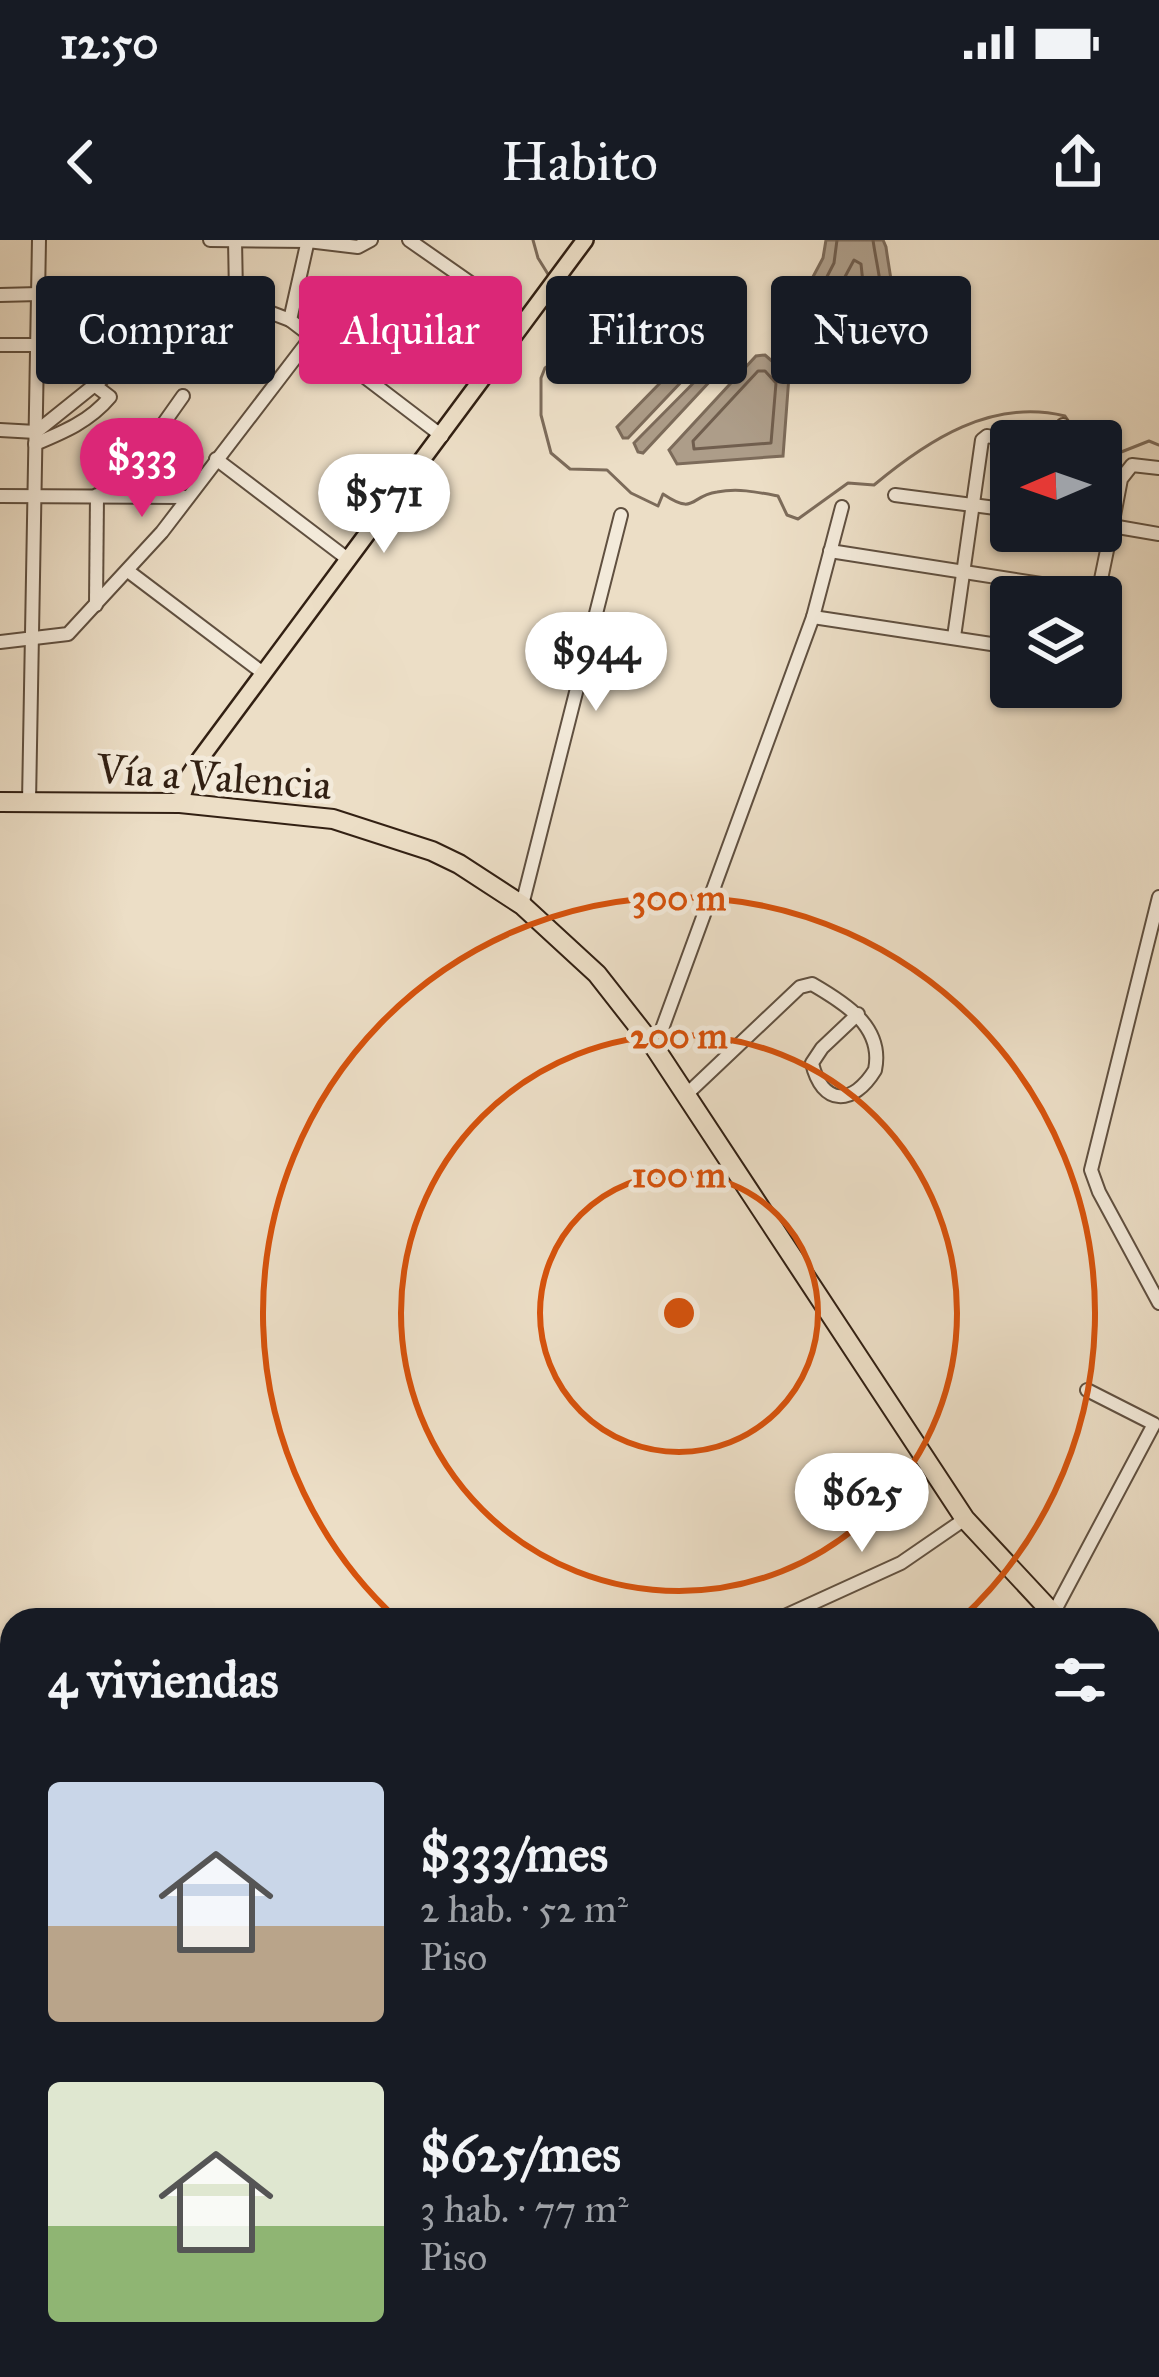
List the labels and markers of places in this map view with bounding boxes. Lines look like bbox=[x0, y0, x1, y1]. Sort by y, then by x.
pin: $333 bbox=[71, 418, 213, 520]
pin: $571 bbox=[313, 454, 455, 556]
pin: $944 bbox=[525, 612, 667, 714]
centre of rings bbox=[658, 1292, 700, 1334]
pin: $625 bbox=[791, 1453, 933, 1555]

